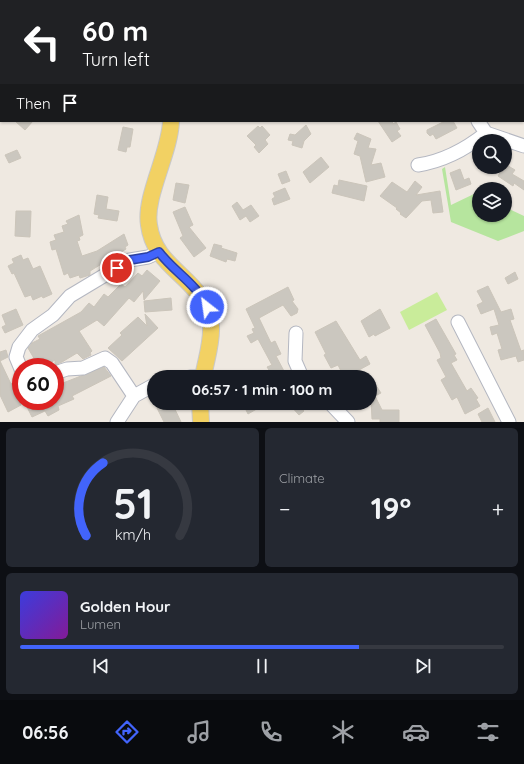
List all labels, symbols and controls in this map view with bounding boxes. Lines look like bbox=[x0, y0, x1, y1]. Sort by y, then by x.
text: 60 m bbox=[82, 13, 148, 48]
icon: left bbox=[16, 16, 68, 68]
text: Turn left bbox=[82, 48, 150, 71]
icon: arrive bbox=[59, 92, 81, 114]
text: Then bbox=[16, 94, 51, 113]
map controls bbox=[472, 134, 512, 222]
button: search bbox=[472, 134, 512, 174]
button: layers bbox=[472, 182, 512, 222]
pin bbox=[100, 251, 134, 285]
icon: arrive bbox=[106, 257, 128, 279]
position arrow bbox=[186, 286, 228, 328]
speed limit sign: 60 bbox=[12, 358, 64, 410]
text: 06:57 · 1 min · 100 m bbox=[192, 380, 332, 399]
text: Climate bbox=[279, 470, 325, 486]
text: 51 bbox=[112, 476, 153, 528]
text: 19° bbox=[371, 489, 411, 527]
text: − bbox=[279, 495, 290, 523]
text: + bbox=[492, 495, 504, 523]
text: km/h bbox=[114, 525, 151, 543]
text: Golden Hour bbox=[80, 597, 171, 616]
text: Lumen bbox=[80, 616, 121, 632]
icon: previous bbox=[90, 655, 112, 677]
icon: pause bbox=[251, 655, 273, 677]
icon: next bbox=[412, 655, 434, 677]
icon: directions bbox=[113, 718, 141, 746]
icon: music bbox=[185, 718, 213, 746]
icon: phone bbox=[257, 718, 285, 746]
icon: climate bbox=[329, 718, 357, 746]
icon: car bbox=[402, 718, 430, 746]
icon: filters bbox=[474, 718, 502, 746]
text: 06:56 bbox=[22, 721, 68, 744]

